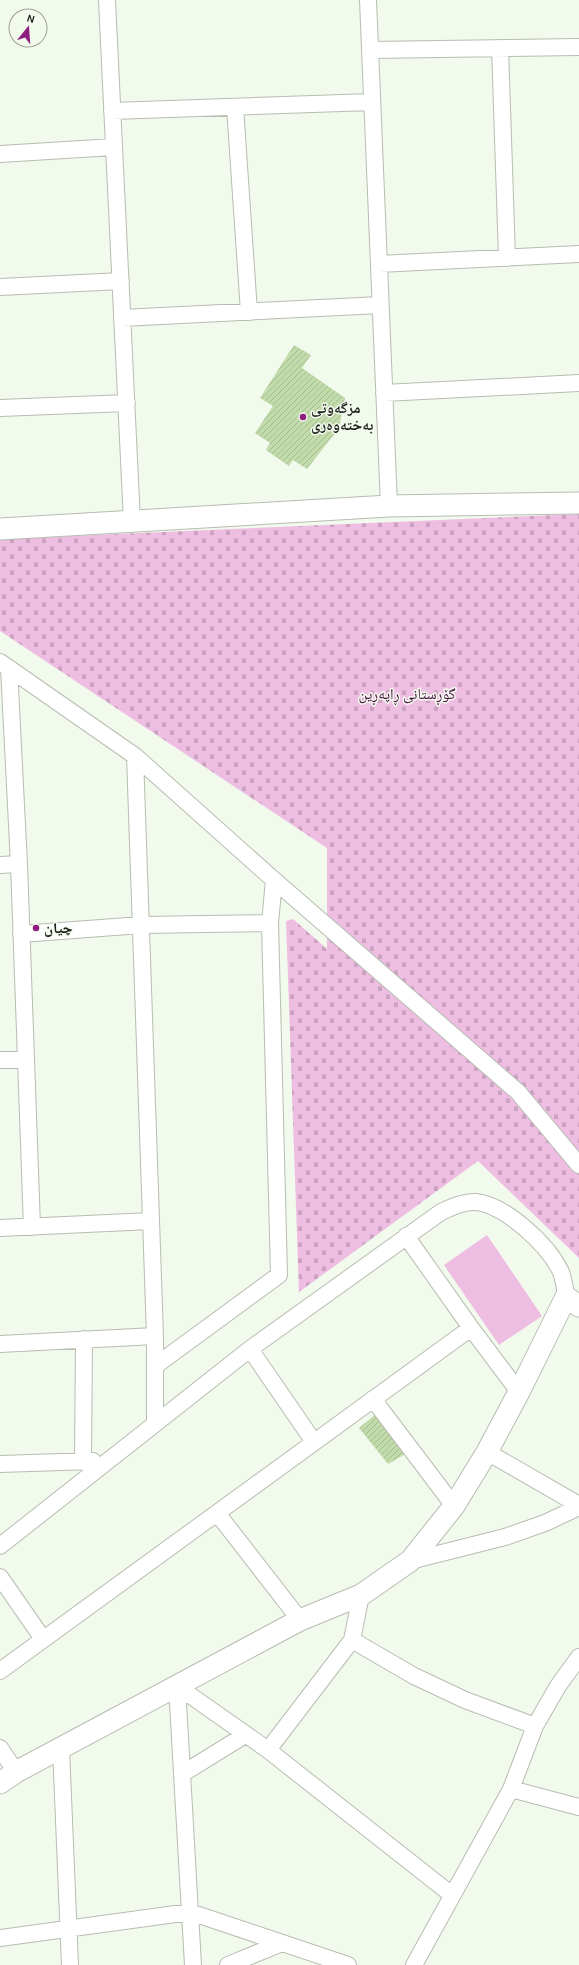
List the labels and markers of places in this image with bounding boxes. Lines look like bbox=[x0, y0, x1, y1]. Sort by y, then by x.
place label: مزگەوتی بەختەوەری bbox=[311, 399, 373, 434]
marker: مزگەوتی بەختەوەری bbox=[298, 412, 308, 422]
place label: چيان bbox=[44, 919, 73, 937]
marker: چيان bbox=[31, 923, 41, 933]

